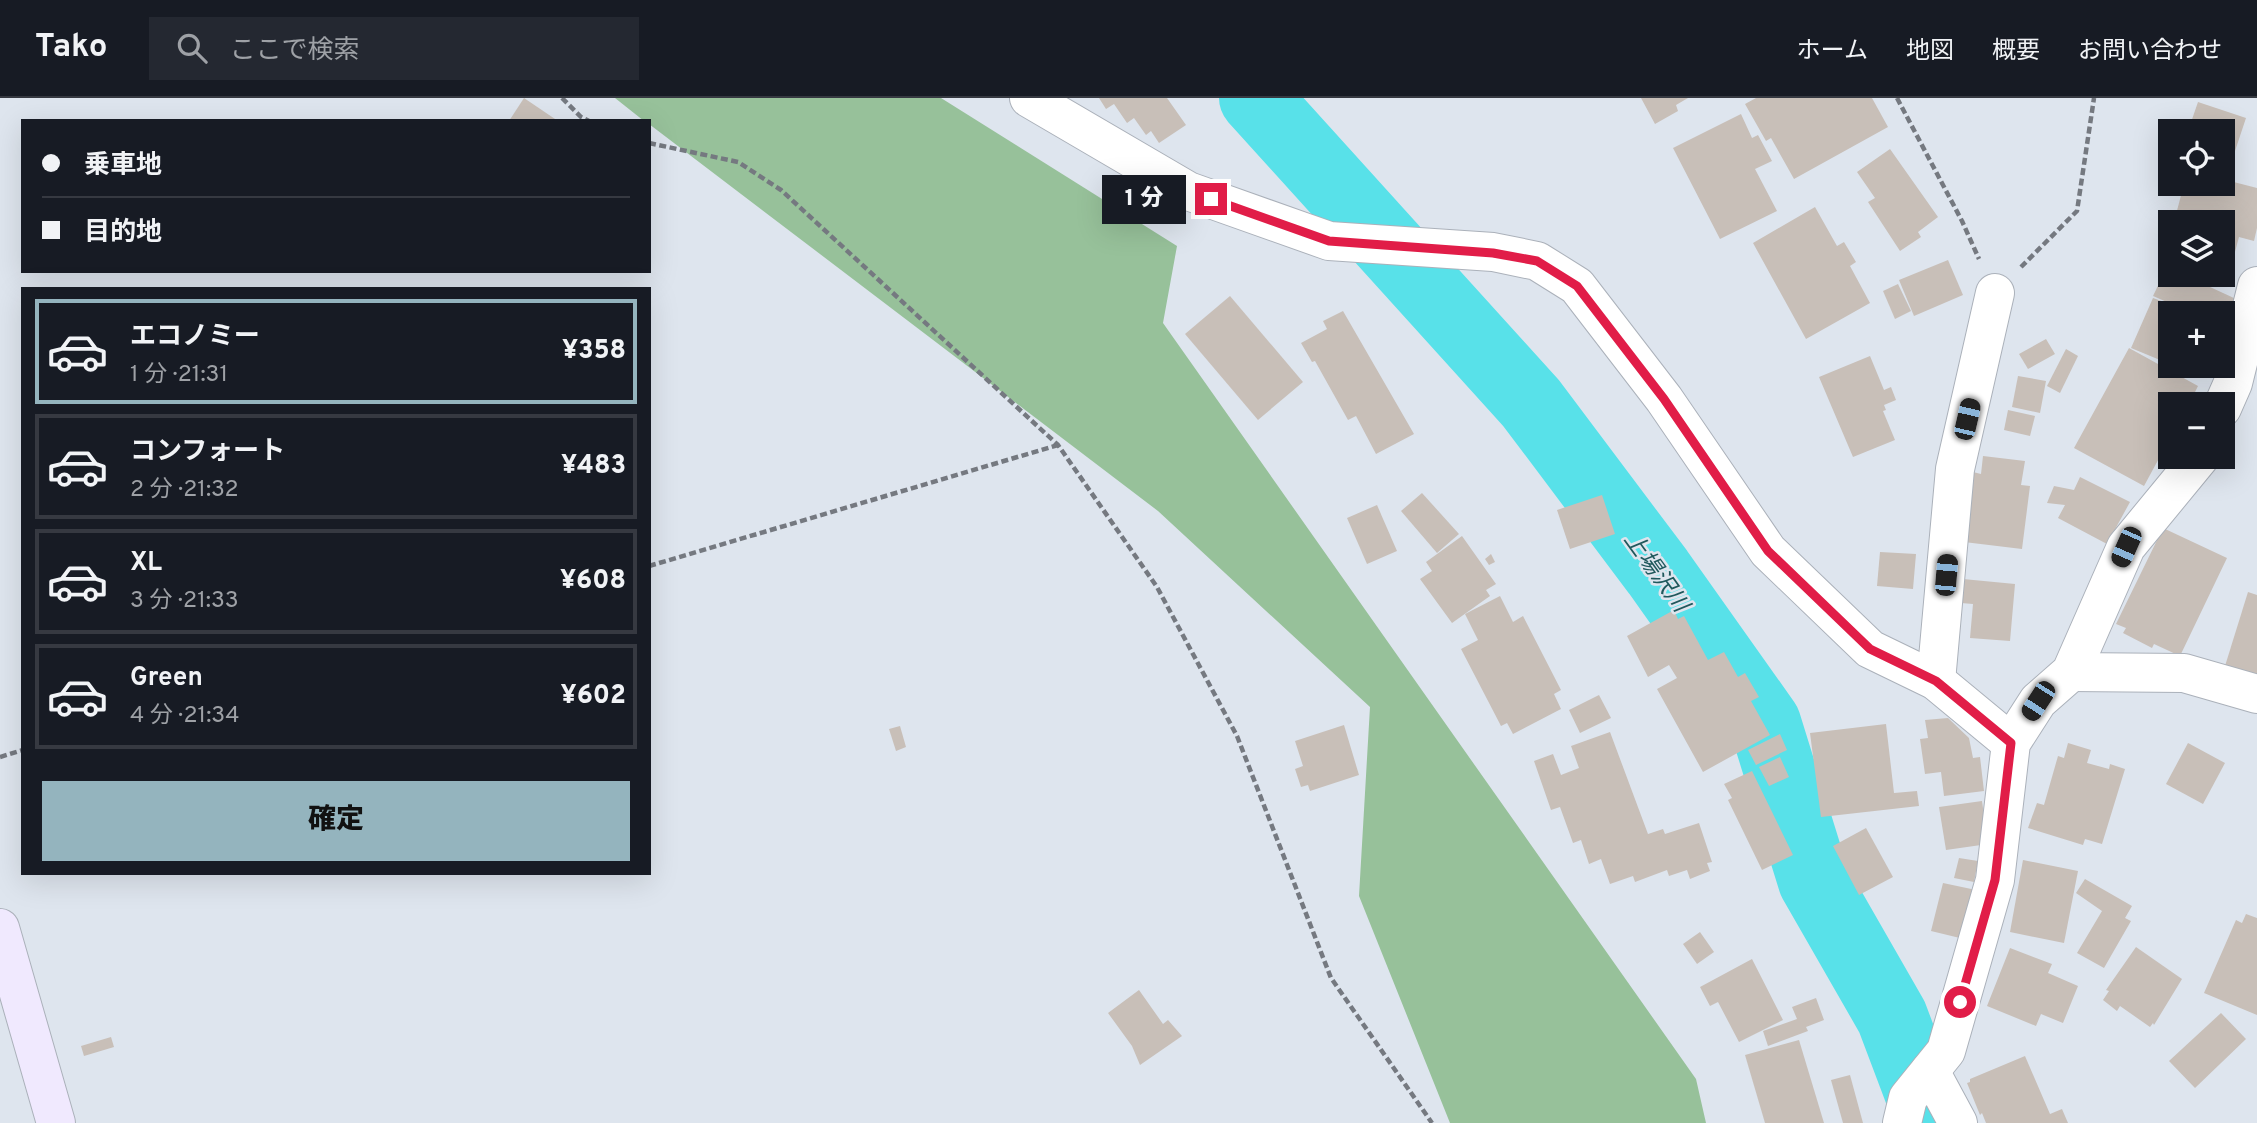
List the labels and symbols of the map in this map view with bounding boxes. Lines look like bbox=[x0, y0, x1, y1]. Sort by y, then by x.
callout: 1 分 bbox=[1102, 174, 1186, 224]
route end bbox=[1195, 183, 1227, 215]
car bbox=[1953, 396, 1982, 442]
car bbox=[2108, 524, 2145, 570]
water label: 上場沢川 bbox=[1616, 527, 1696, 621]
car bbox=[1934, 553, 1959, 597]
car bbox=[2018, 678, 2059, 724]
route start bbox=[1944, 986, 1976, 1018]

